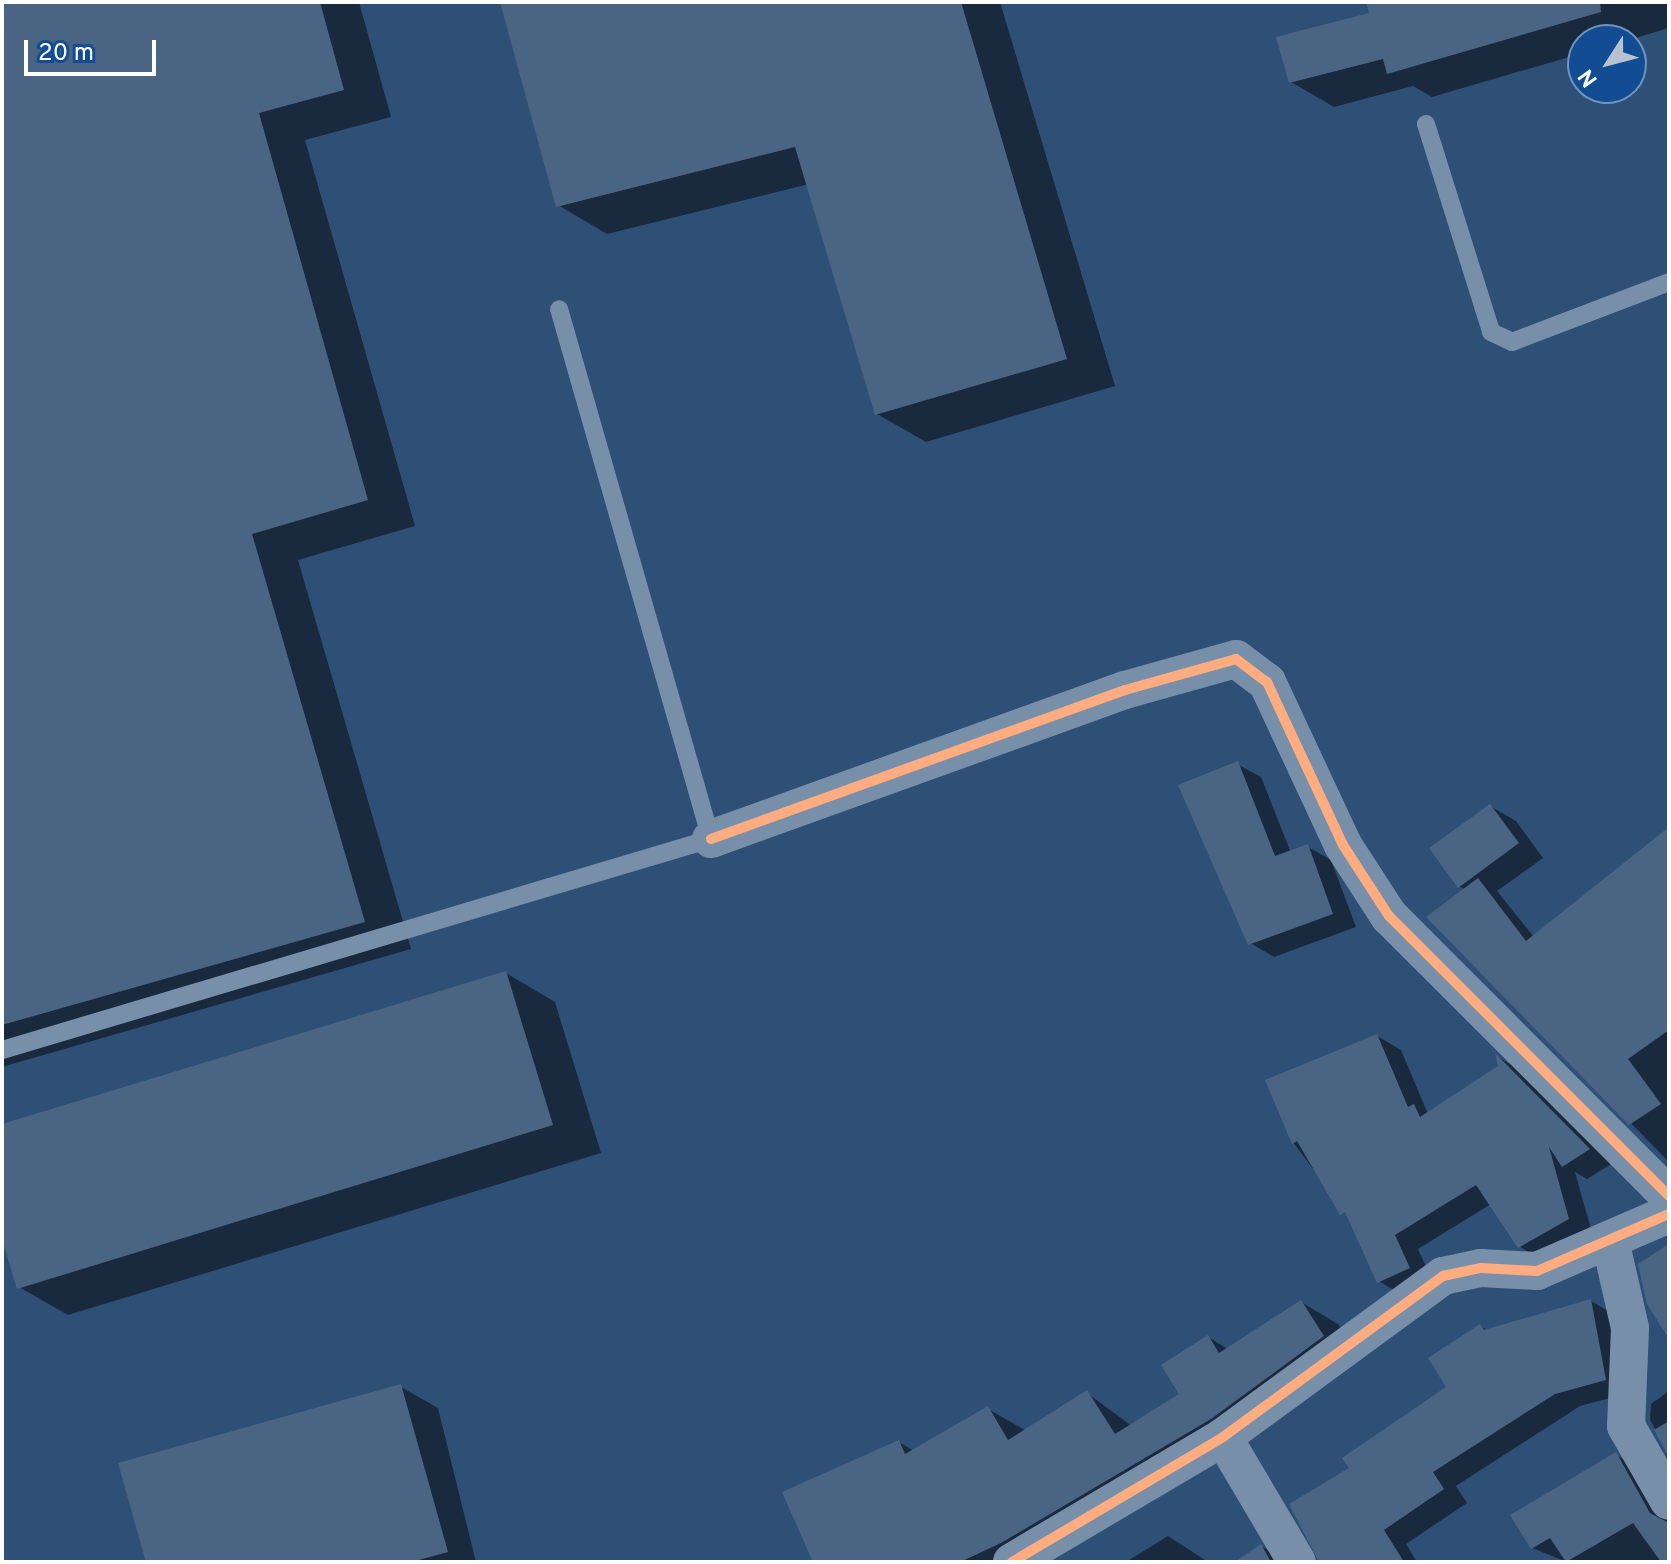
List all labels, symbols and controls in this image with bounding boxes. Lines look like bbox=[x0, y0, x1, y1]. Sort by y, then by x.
scale bar bbox=[28, 24, 160, 74]
north arrow bbox=[1567, 24, 1647, 104]
text: 20 m bbox=[38, 39, 94, 69]
text: N bbox=[1573, 63, 1604, 92]

